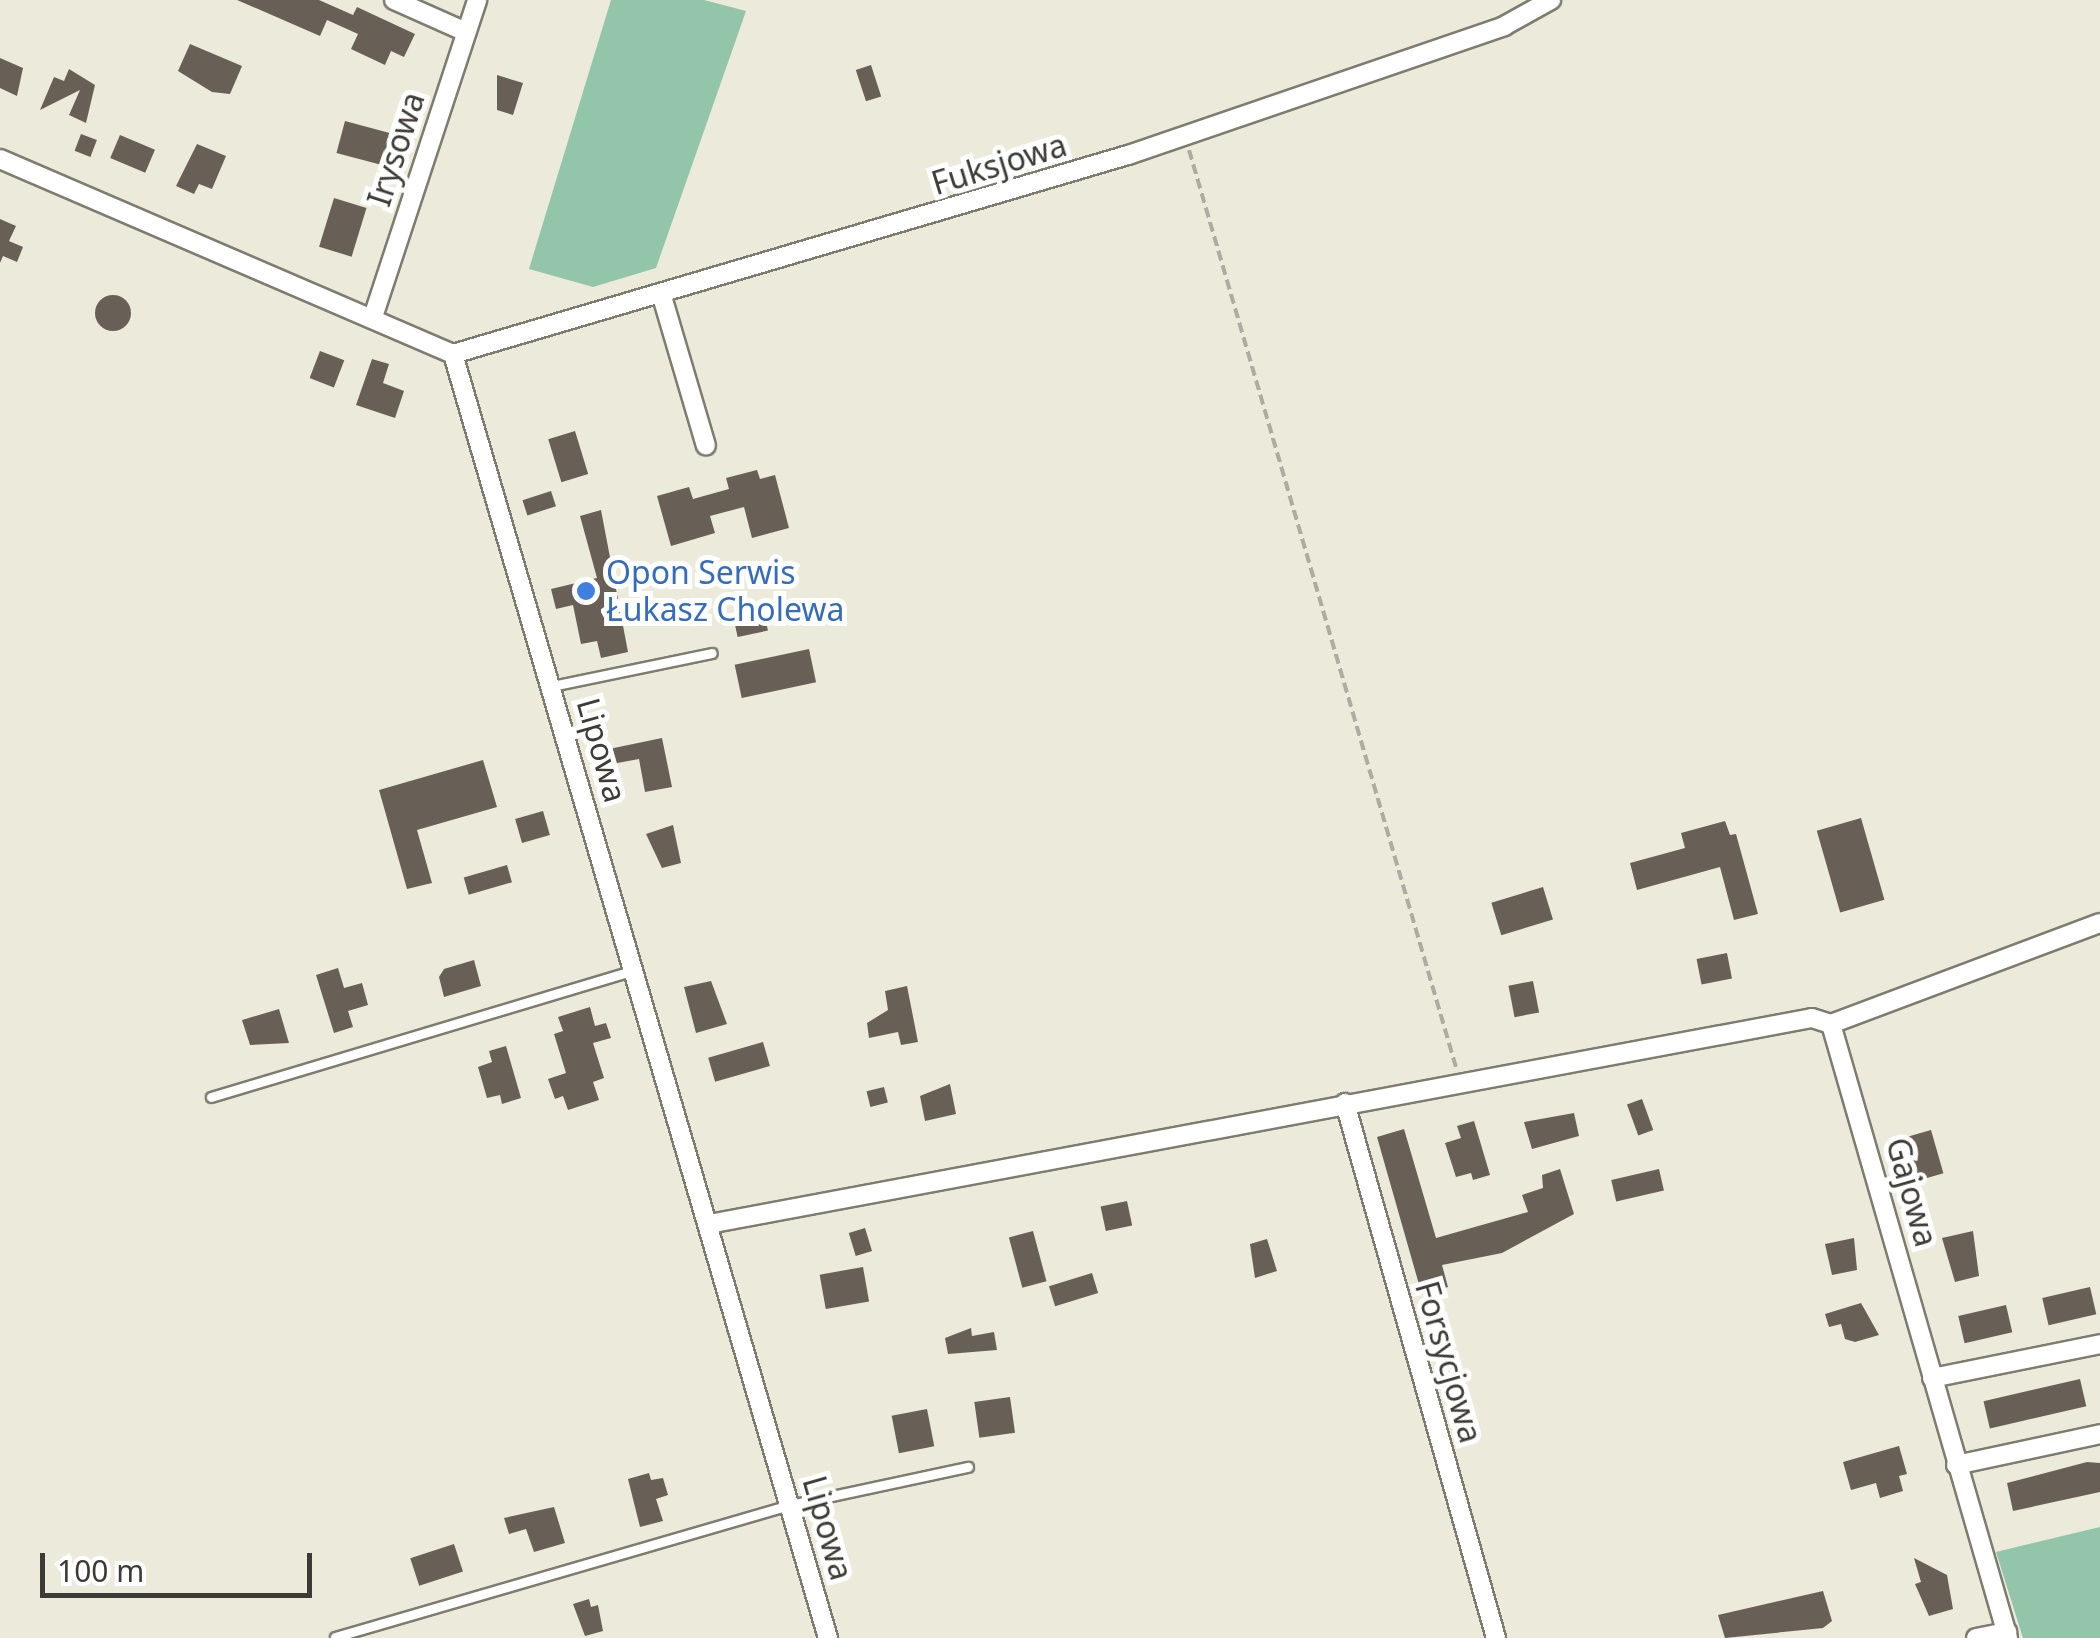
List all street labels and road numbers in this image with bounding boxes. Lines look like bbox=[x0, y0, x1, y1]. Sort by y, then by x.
street label: Irysowa bbox=[360, 87, 432, 211]
street label: Fuksjowa bbox=[927, 125, 1071, 203]
street label: Lipowa bbox=[569, 694, 635, 806]
street label: Gajowa bbox=[1878, 1133, 1946, 1251]
street label: Forsycjowa bbox=[1408, 1277, 1490, 1447]
street label: Lipowa bbox=[795, 1472, 861, 1584]

